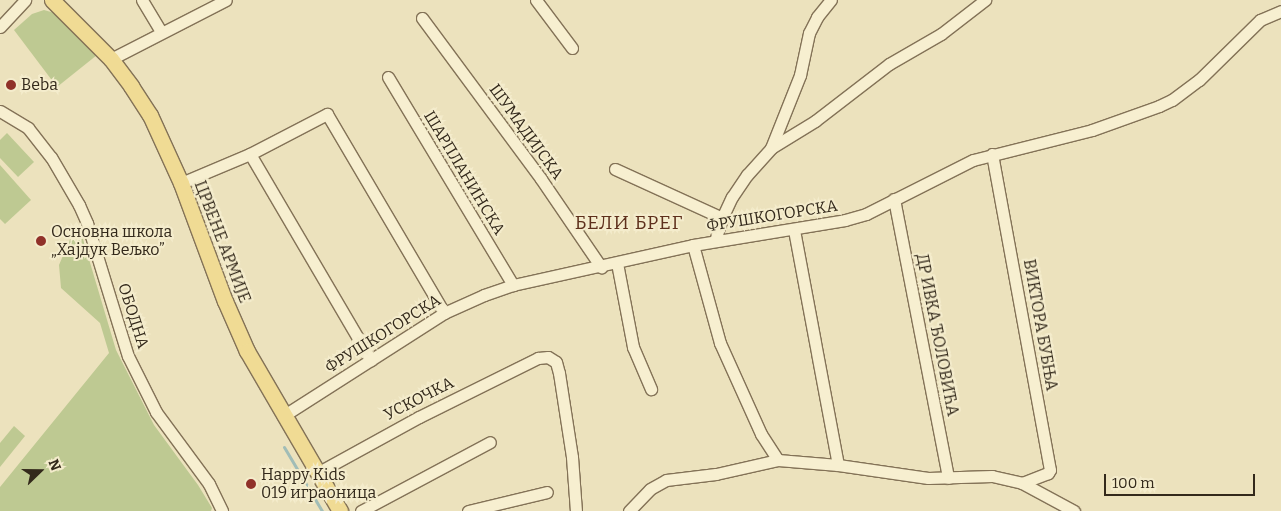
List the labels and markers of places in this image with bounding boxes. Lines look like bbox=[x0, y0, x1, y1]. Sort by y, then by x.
place label: Beba bbox=[21, 75, 58, 95]
marker: Beba bbox=[5, 79, 17, 91]
place label: Основна школа „Хајдук Вељко” bbox=[51, 222, 172, 260]
marker: Основна школа „Хајдук Вељко” bbox=[35, 235, 47, 247]
place label: Happy Kids 019 играоница bbox=[261, 465, 376, 503]
marker: Happy Kids 019 играоница bbox=[245, 478, 257, 490]

